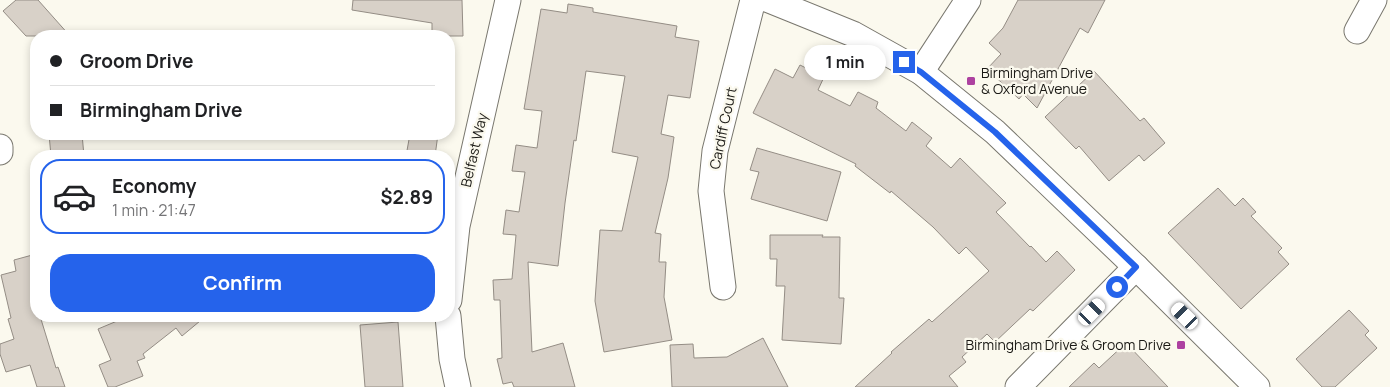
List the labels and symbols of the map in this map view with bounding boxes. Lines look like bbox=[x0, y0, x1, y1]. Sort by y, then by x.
callout: 1 min bbox=[804, 44, 886, 80]
route end bbox=[893, 51, 915, 73]
place label: Birmingham Drive & Oxford Avenue bbox=[981, 63, 1093, 98]
marker: Birmingham Drive & Oxford Avenue bbox=[965, 75, 977, 87]
street label: Cardiff Court bbox=[705, 85, 741, 171]
street label: Belfast Way bbox=[456, 110, 491, 189]
route start bbox=[1106, 276, 1128, 298]
car bbox=[1076, 296, 1107, 328]
car bbox=[1169, 300, 1200, 332]
place label: Birmingham Drive & Groom Drive bbox=[965, 335, 1171, 354]
marker: Birmingham Drive & Groom Drive bbox=[1175, 339, 1187, 351]

